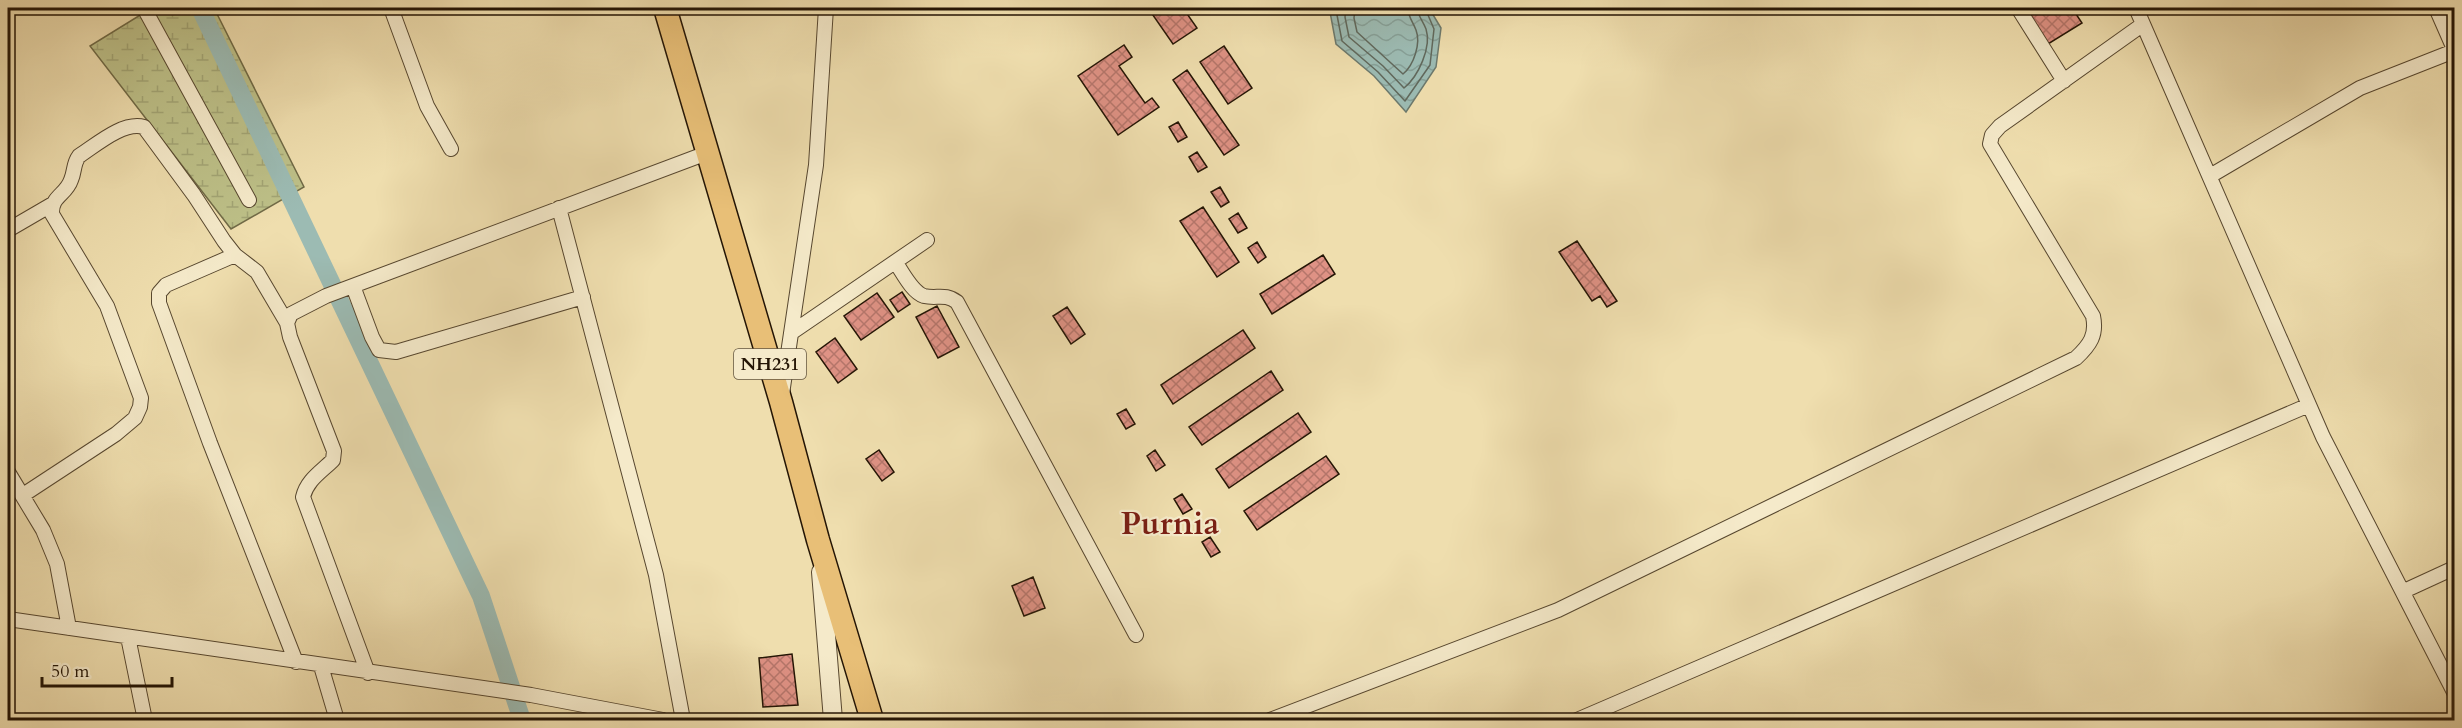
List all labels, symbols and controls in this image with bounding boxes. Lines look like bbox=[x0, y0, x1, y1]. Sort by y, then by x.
road number: NH231 bbox=[734, 349, 806, 379]
district label: Purnia bbox=[1121, 502, 1219, 546]
scale bar bbox=[42, 650, 172, 688]
text: 50 m bbox=[51, 659, 90, 684]

